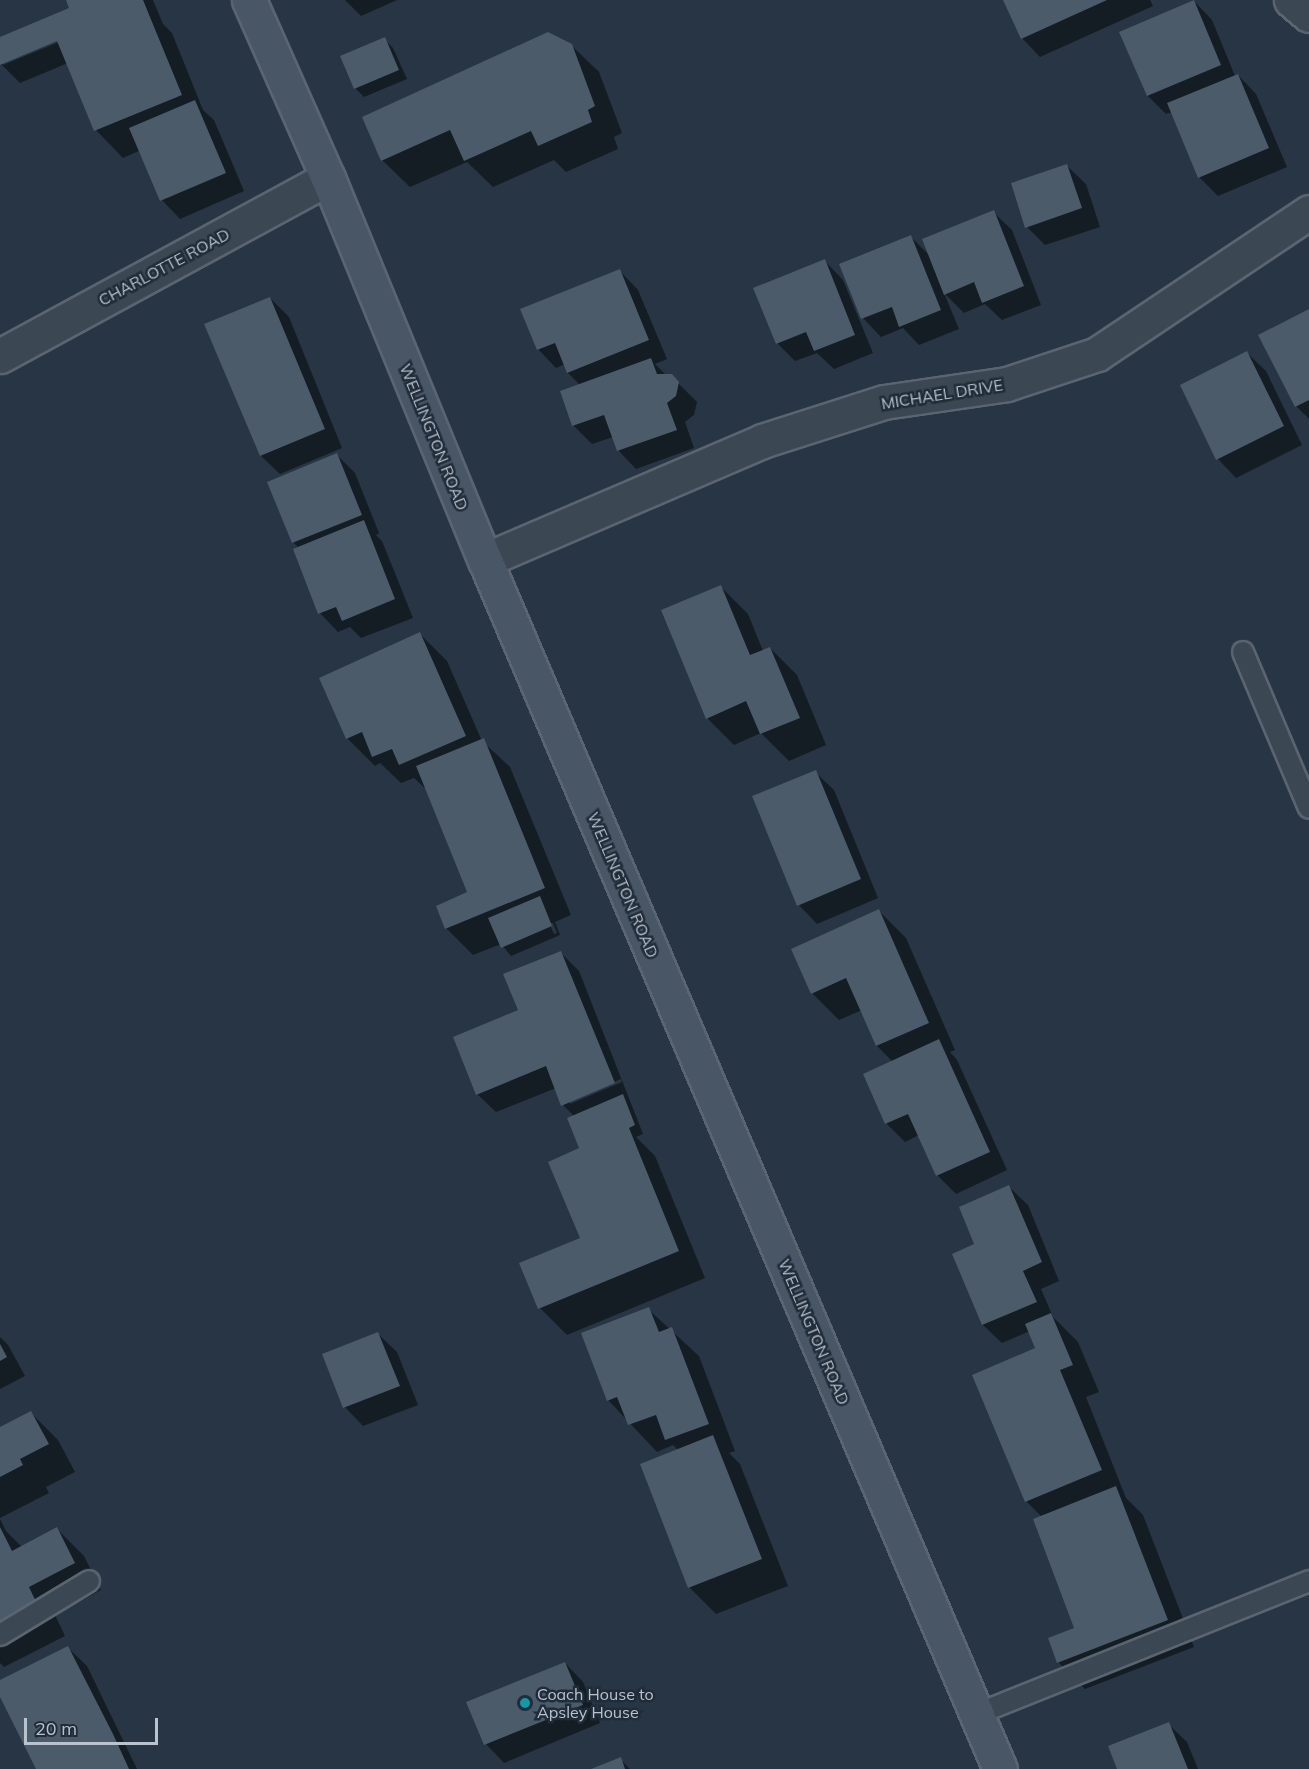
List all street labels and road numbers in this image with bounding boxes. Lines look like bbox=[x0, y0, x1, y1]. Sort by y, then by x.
street label: CHARLOTTE ROAD bbox=[95, 224, 233, 310]
street label: WELLINGTON ROAD bbox=[396, 361, 472, 513]
street label: MICHAEL DRIVE bbox=[880, 375, 1004, 413]
street label: WELLINGTON ROAD bbox=[584, 809, 662, 961]
street label: WELLINGTON ROAD bbox=[775, 1256, 853, 1408]

